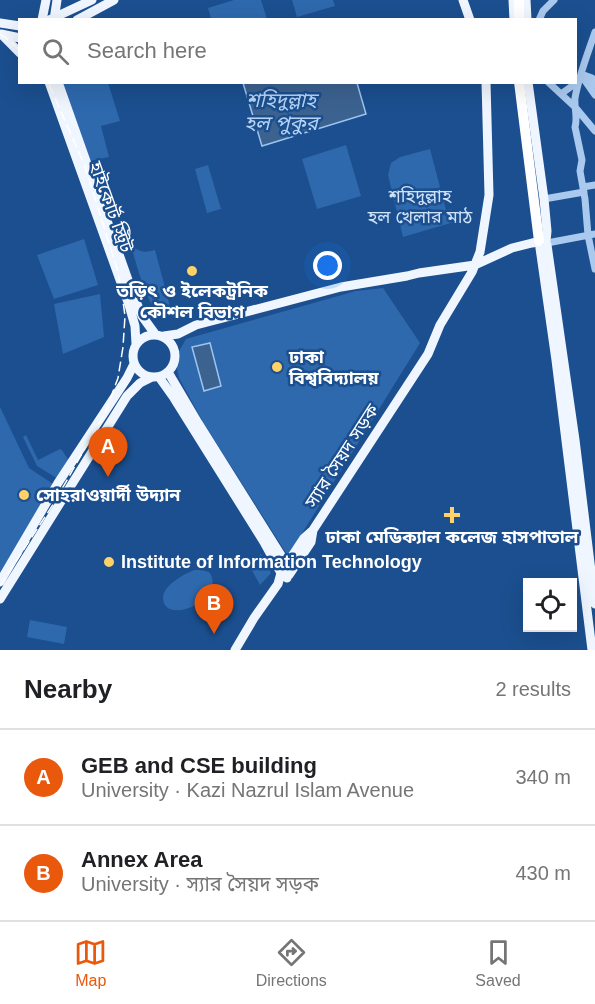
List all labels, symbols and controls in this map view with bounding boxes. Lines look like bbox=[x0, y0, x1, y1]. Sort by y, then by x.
search box bbox=[18, 18, 577, 84]
icon: search bbox=[39, 35, 72, 68]
text: Search here bbox=[87, 38, 207, 63]
water label: শহিদুল্লাহ হল পুকুর bbox=[244, 89, 322, 135]
street label: হাইকোর্ট স্ট্রিট bbox=[85, 157, 138, 256]
park label: শহিদুল্লাহ হল খেলার মাঠ bbox=[367, 186, 473, 227]
your location bbox=[313, 251, 342, 280]
marker: তড়িৎ ও ইলেকট্রনিক কৌশল বিভাগ bbox=[185, 264, 199, 278]
place label: তড়িৎ ও ইলেকট্রনিক কৌশল বিভাগ bbox=[115, 281, 268, 322]
place label: ঢাকা বিশ্ববিদ্যালয় bbox=[288, 347, 379, 388]
marker: ঢাকা বিশ্ববিদ্যালয় bbox=[270, 360, 284, 374]
street label: স্যার সৈয়দ সড়ক bbox=[301, 400, 383, 512]
pin: A bbox=[88, 428, 128, 477]
place label: সোহরাওয়ার্দী উদ্যান bbox=[36, 484, 181, 505]
marker: সোহরাওয়ার্দী উদ্যান bbox=[17, 488, 31, 502]
marker: ঢাকা মেডিক্যাল কলেজ হাসপাতাল bbox=[443, 506, 461, 524]
place label: ঢাকা মেডিক্যাল কলেজ হাসপাতাল bbox=[325, 527, 579, 547]
place label: Institute of Information Technology bbox=[121, 552, 422, 572]
marker: Institute of Information Technology bbox=[102, 555, 116, 569]
map controls bbox=[523, 578, 577, 632]
button: locate bbox=[523, 578, 577, 632]
pin: B bbox=[194, 584, 234, 634]
text: Nearby bbox=[24, 674, 112, 704]
text: 2 results bbox=[495, 678, 571, 700]
text: GEB and CSE building bbox=[81, 753, 317, 778]
text: A bbox=[36, 766, 51, 788]
text: 340 m bbox=[515, 766, 571, 788]
text: University · Kazi Nazrul Islam Avenue bbox=[81, 779, 414, 801]
text: Annex Area bbox=[81, 847, 202, 872]
text: B bbox=[36, 862, 51, 884]
text: 430 m bbox=[515, 862, 571, 884]
text: University · স্যার সৈয়দ সড়ক bbox=[81, 873, 319, 895]
tab: Map bbox=[74, 936, 107, 990]
tab: Directions bbox=[256, 936, 327, 990]
tab: Saved bbox=[475, 936, 521, 990]

